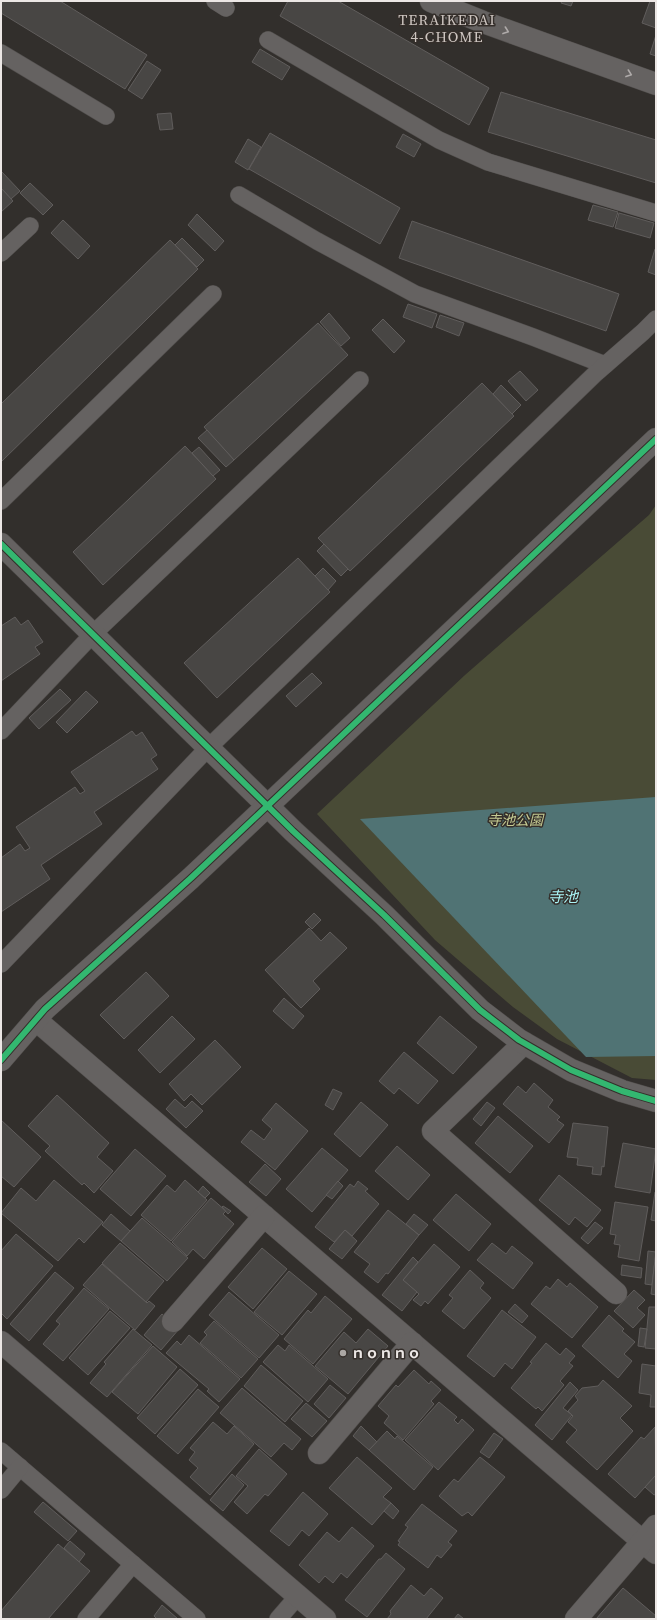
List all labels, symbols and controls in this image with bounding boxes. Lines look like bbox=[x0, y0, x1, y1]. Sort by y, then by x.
district label: TERAIKEDAI 4-CHOME bbox=[398, 9, 496, 47]
one-way arrow bbox=[503, 26, 510, 34]
one-way arrow bbox=[625, 70, 632, 78]
park label: 寺池公園 bbox=[487, 810, 545, 830]
water label: 寺池 bbox=[548, 886, 580, 907]
place label: ｎｏｎｎｏ bbox=[351, 1343, 421, 1363]
marker: ｎｏｎｎｏ bbox=[338, 1348, 348, 1358]

